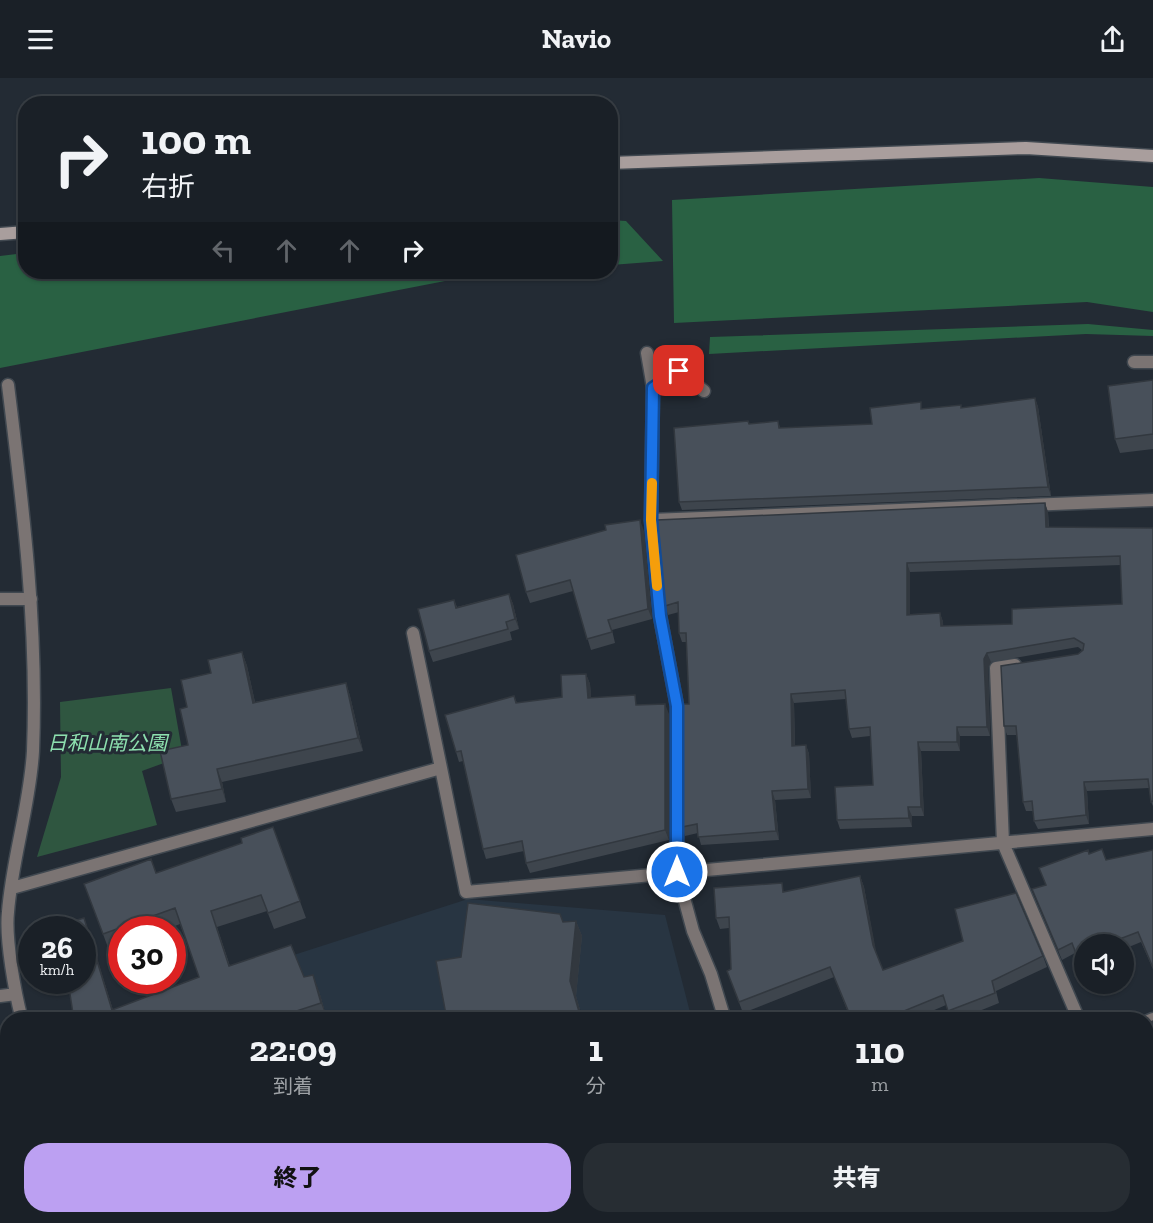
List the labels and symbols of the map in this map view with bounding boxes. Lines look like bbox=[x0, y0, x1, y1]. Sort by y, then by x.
pin bbox=[653, 345, 704, 396]
park label: 日和山南公園 bbox=[47, 731, 170, 755]
position arrow bbox=[645, 840, 709, 904]
speed limit sign: 30 bbox=[108, 916, 186, 994]

